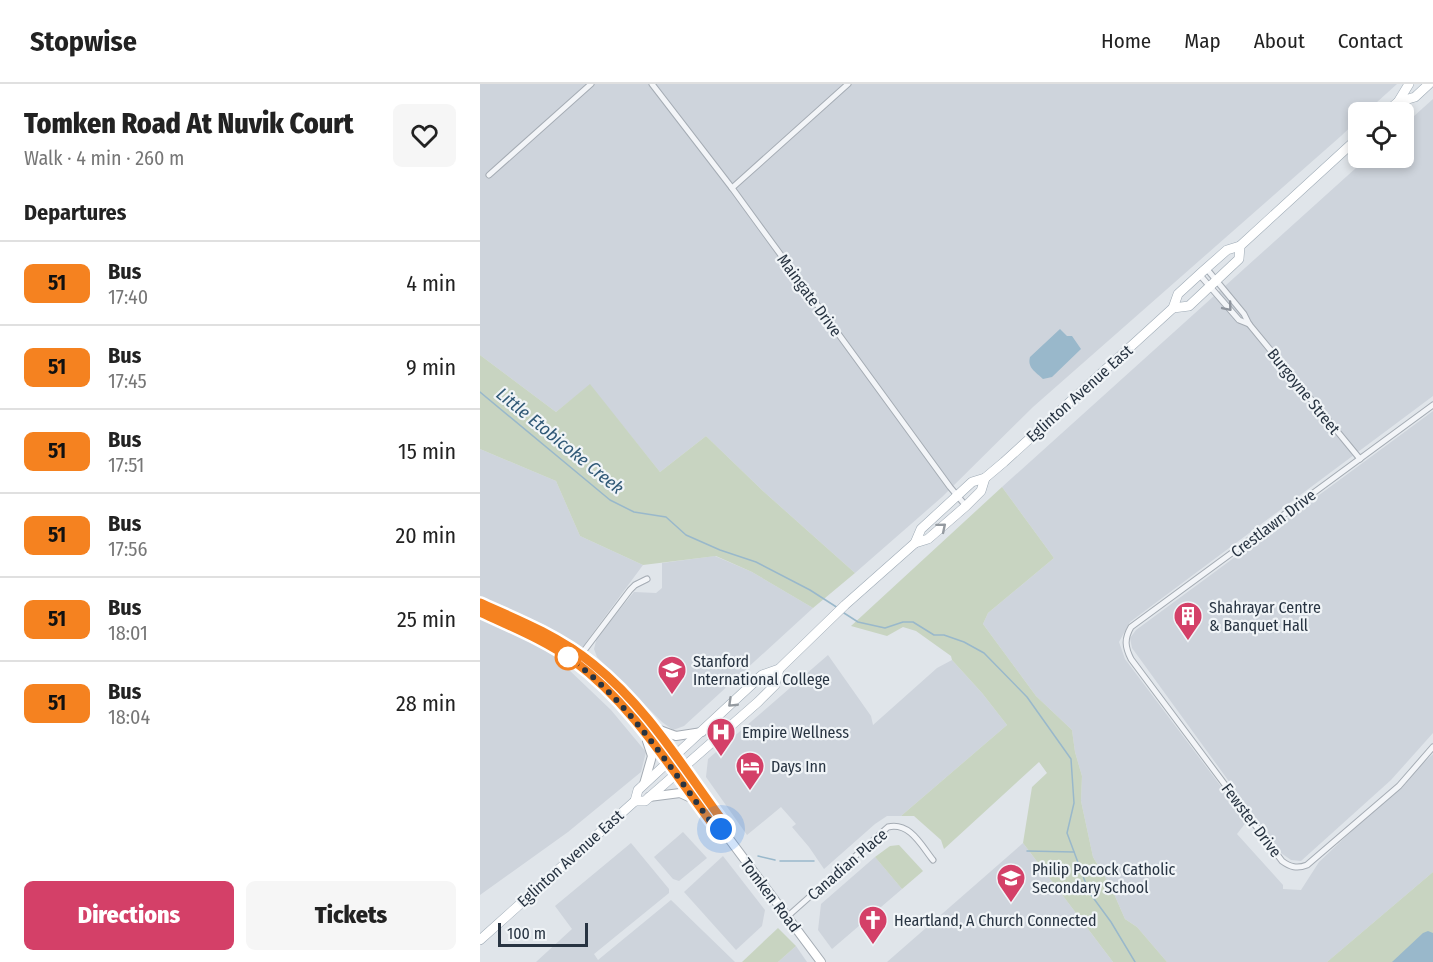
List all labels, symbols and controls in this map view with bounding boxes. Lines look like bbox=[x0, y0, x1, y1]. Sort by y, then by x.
text: Stopwise bbox=[30, 25, 137, 58]
text: Home bbox=[1101, 28, 1151, 54]
text: Map bbox=[1184, 28, 1221, 54]
text: About bbox=[1254, 28, 1305, 54]
text: Contact bbox=[1338, 28, 1403, 54]
map controls bbox=[1348, 102, 1414, 168]
button: locate bbox=[1348, 102, 1414, 168]
button: heart bbox=[393, 104, 456, 167]
text: Tomken Road At Nuvik Court bbox=[24, 107, 354, 140]
text: Walk · 4 min · 260 m bbox=[24, 146, 184, 170]
text: Departures bbox=[24, 199, 126, 226]
street label: Maingate Drive bbox=[773, 250, 846, 340]
text: Bus bbox=[108, 258, 141, 285]
text: 51 bbox=[48, 270, 66, 296]
text: 4 min bbox=[406, 270, 456, 297]
text: 17:40 bbox=[108, 285, 148, 309]
one-way arrow bbox=[1221, 300, 1232, 311]
street label: Eglinton Avenue East bbox=[1022, 340, 1137, 446]
text: Bus bbox=[108, 342, 141, 369]
street label: Burgoyne Street bbox=[1263, 345, 1344, 439]
text: 51 bbox=[48, 354, 66, 380]
text: 9 min bbox=[406, 354, 456, 381]
text: 17:45 bbox=[108, 369, 147, 393]
water label: Little Etobicoke Creek bbox=[492, 383, 628, 499]
text: Bus bbox=[108, 426, 141, 453]
text: 51 bbox=[48, 438, 66, 464]
text: 15 min bbox=[398, 438, 456, 465]
text: 17:51 bbox=[108, 453, 144, 477]
street label: Crestlawn Drive bbox=[1227, 485, 1320, 561]
text: Bus bbox=[108, 510, 141, 537]
text: 51 bbox=[48, 522, 66, 548]
text: 20 min bbox=[396, 522, 456, 549]
one-way arrow bbox=[935, 524, 946, 535]
text: 17:56 bbox=[108, 537, 147, 561]
text: Bus bbox=[108, 594, 141, 621]
place label: Shahrayar Centre & Banquet Hall bbox=[1209, 598, 1321, 635]
building icon: Shahrayar Centre & Banquet Hall bbox=[1172, 600, 1204, 642]
text: 51 bbox=[48, 606, 66, 632]
text: 25 min bbox=[397, 606, 456, 633]
text: 18:01 bbox=[108, 621, 148, 645]
unlabelled marker bbox=[555, 644, 581, 670]
place label: Stanford International College bbox=[693, 652, 830, 689]
school or university icon: Stanford International College bbox=[656, 654, 688, 696]
text: Bus bbox=[108, 678, 141, 705]
text: 51 bbox=[48, 690, 66, 716]
text: 28 min bbox=[396, 690, 456, 717]
one-way arrow bbox=[729, 696, 740, 707]
text: 18:04 bbox=[108, 705, 150, 729]
hospital icon: Empire Wellness bbox=[705, 716, 737, 758]
place label: Empire Wellness bbox=[742, 723, 849, 742]
hotel icon: Days Inn bbox=[734, 750, 766, 792]
place label: Days Inn bbox=[771, 757, 826, 776]
street label: Fewster Drive bbox=[1218, 780, 1286, 861]
street label: Eglinton Avenue East bbox=[513, 805, 628, 911]
your location bbox=[706, 814, 736, 844]
street label: Canadian Place bbox=[804, 825, 891, 904]
street label: Tomken Road bbox=[737, 855, 805, 936]
place label: Philip Pocock Catholic Secondary School bbox=[1032, 860, 1176, 897]
school or university icon: Philip Pocock Catholic Secondary School bbox=[995, 862, 1027, 904]
button: Directions bbox=[24, 881, 234, 950]
button: Tickets bbox=[246, 881, 456, 950]
church icon: Heartland, A Church Connected bbox=[857, 904, 889, 946]
place label: Heartland, A Church Connected bbox=[894, 911, 1096, 930]
scale bar bbox=[498, 920, 588, 948]
text: 100 m bbox=[507, 924, 546, 943]

